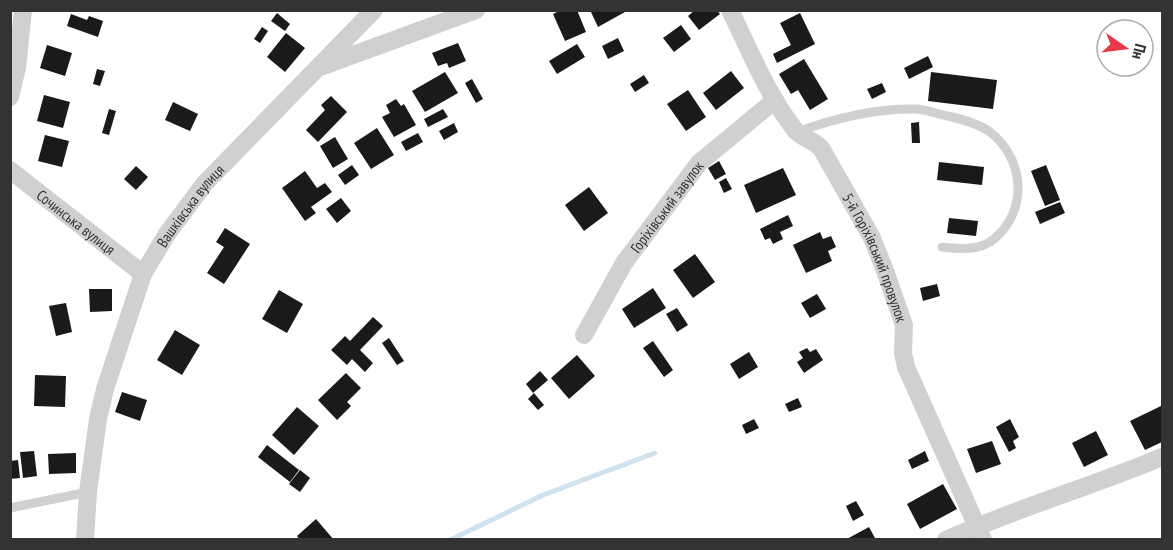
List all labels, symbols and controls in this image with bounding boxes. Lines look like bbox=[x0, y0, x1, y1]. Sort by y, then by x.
north arrow bbox=[1095, 18, 1155, 78]
text: Пн bbox=[1128, 42, 1151, 62]
street label: Горіхівський завулок bbox=[626, 157, 707, 256]
street label: Вашківська вулиця bbox=[152, 160, 228, 250]
street label: Сочинська вулиця bbox=[33, 185, 119, 259]
street label: 5-й Горіхівський провулок bbox=[839, 189, 912, 325]

